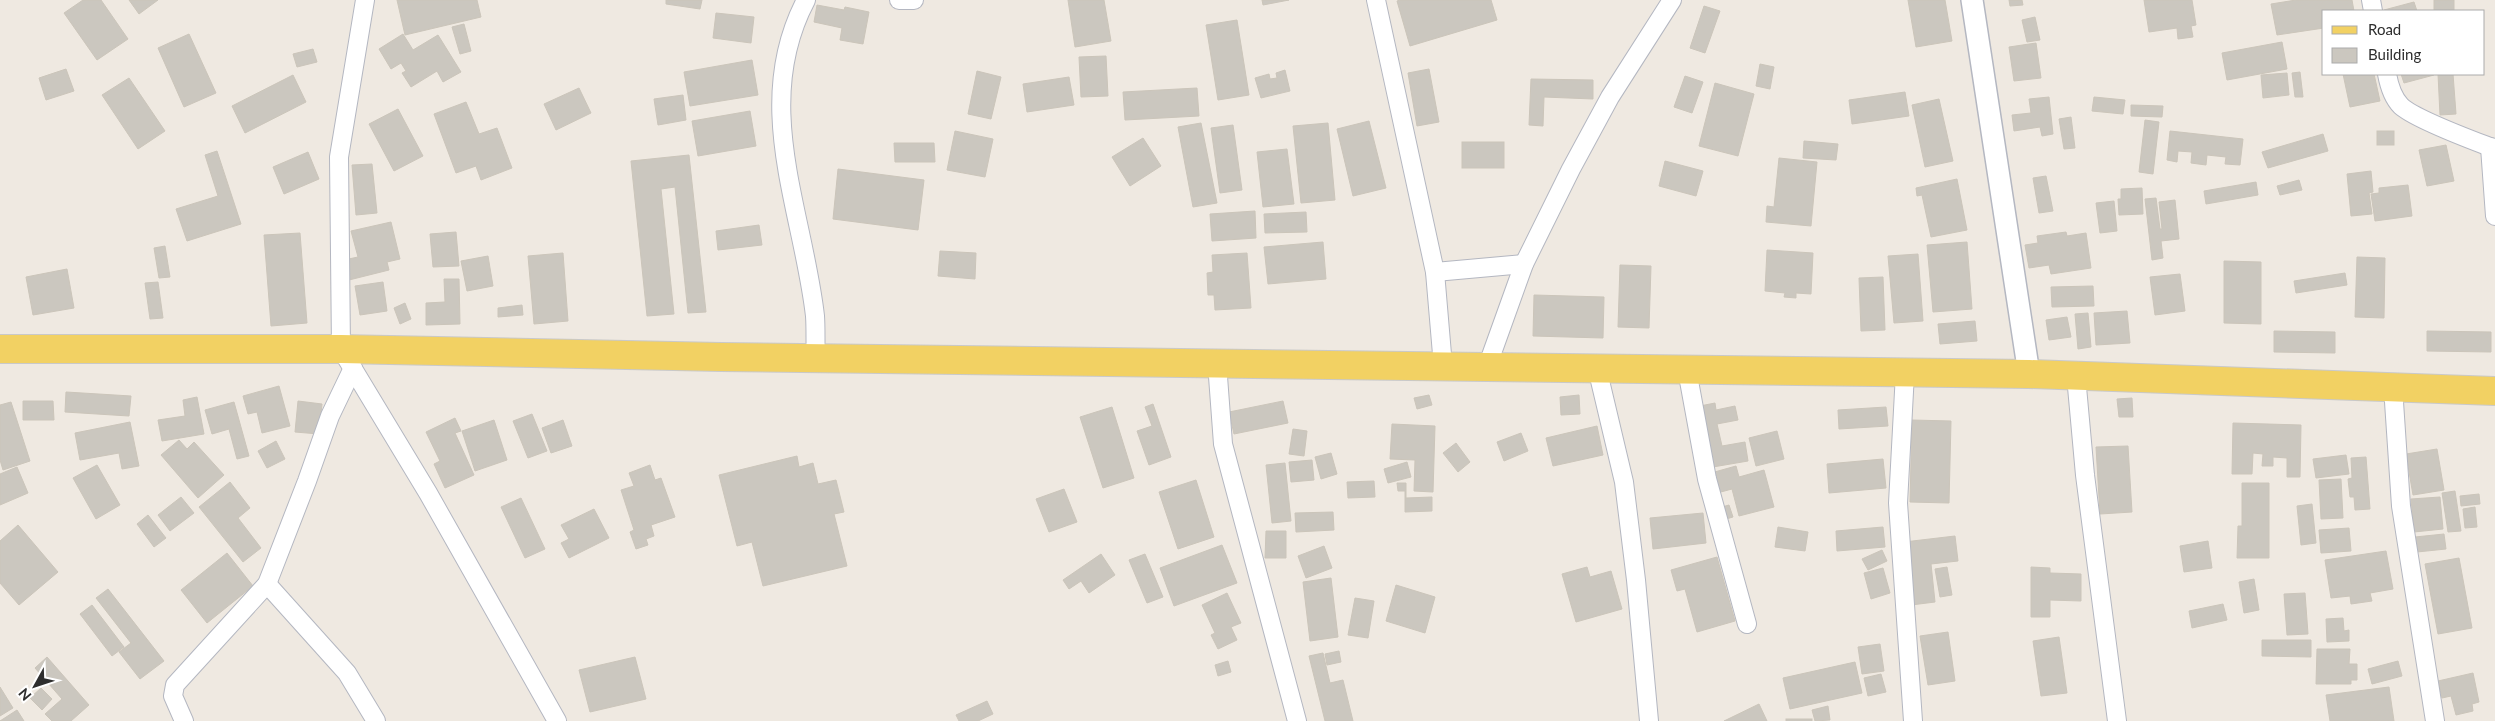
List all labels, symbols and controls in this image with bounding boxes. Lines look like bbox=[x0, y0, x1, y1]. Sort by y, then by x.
legend bbox=[2322, 10, 2485, 75]
text: Road bbox=[2368, 20, 2401, 38]
text: Building bbox=[2368, 45, 2421, 63]
north arrow bbox=[10, 661, 60, 711]
text: N bbox=[15, 685, 35, 704]

